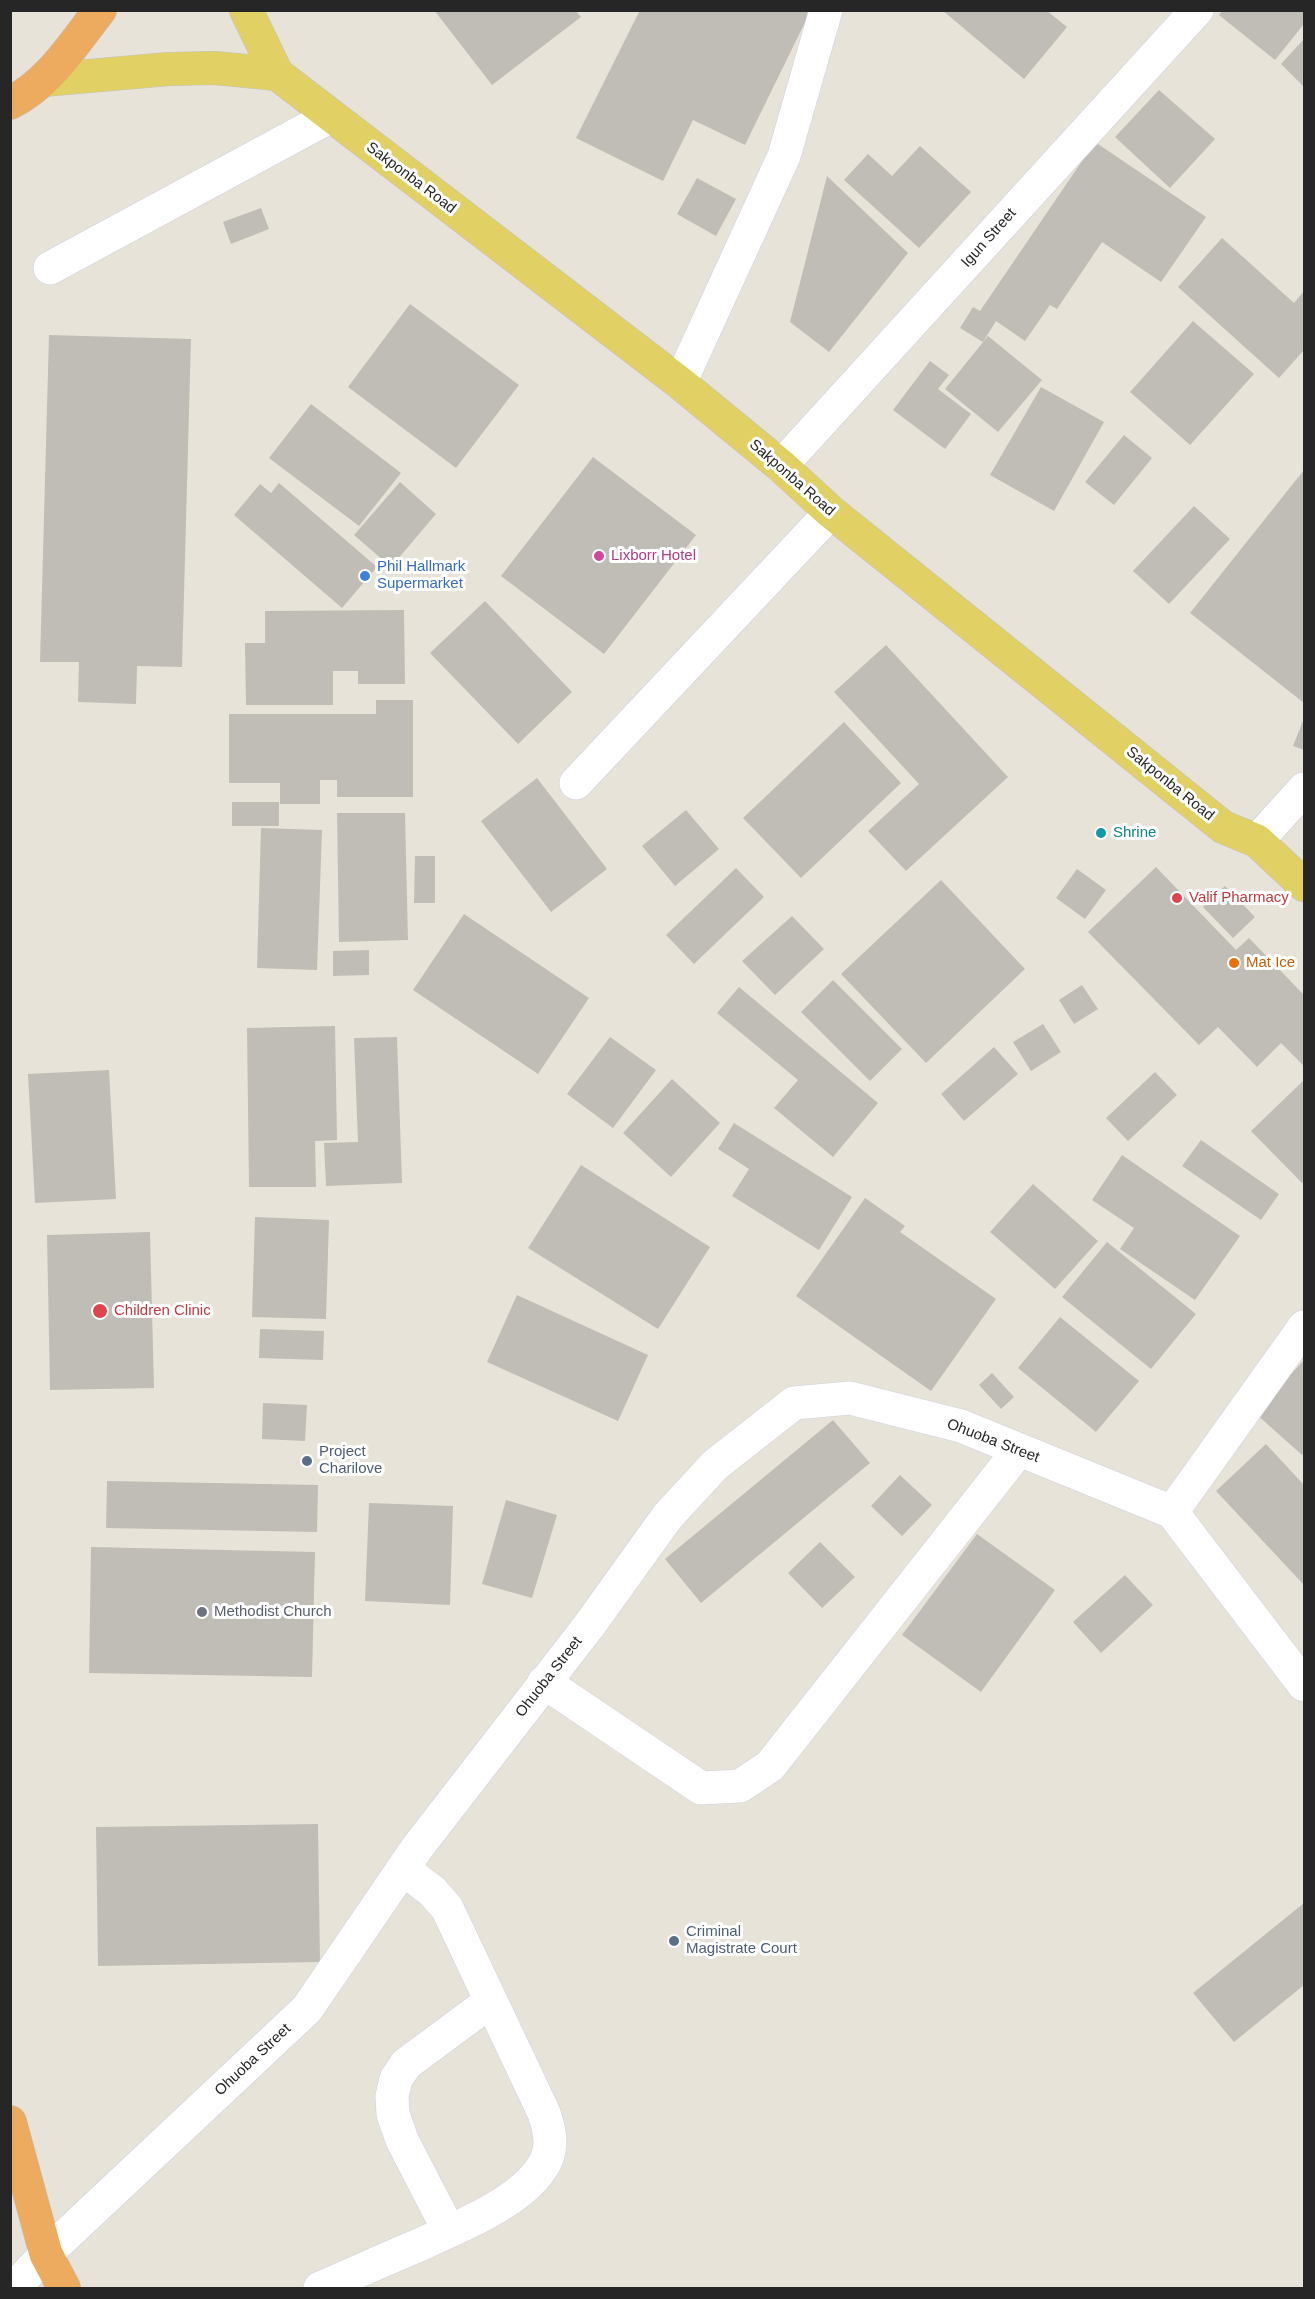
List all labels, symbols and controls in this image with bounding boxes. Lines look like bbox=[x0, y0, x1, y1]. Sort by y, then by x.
street label: Sakponba Road bbox=[363, 138, 459, 218]
street label: Igun Street bbox=[958, 205, 1020, 271]
street label: Sakponba Road bbox=[745, 436, 839, 520]
place label: Lixborr Hotel bbox=[611, 547, 696, 565]
marker: Lixborr Hotel bbox=[592, 549, 606, 563]
place label: Phil Hallmark Supermarket bbox=[377, 558, 465, 593]
marker: Phil Hallmark Supermarket bbox=[358, 569, 372, 583]
street label: Sakponba Road bbox=[1123, 743, 1217, 825]
place label: Shrine bbox=[1113, 824, 1156, 842]
marker: Shrine bbox=[1094, 826, 1108, 840]
place label: Valif Pharmacy bbox=[1189, 889, 1289, 907]
marker: Valif Pharmacy bbox=[1170, 891, 1184, 905]
place label: Mat Ice bbox=[1246, 954, 1295, 972]
marker: Mat Ice bbox=[1227, 956, 1241, 970]
marker: Children Clinic bbox=[91, 1302, 109, 1320]
place label: Children Clinic bbox=[114, 1302, 211, 1320]
street label: Ohuoba Street bbox=[944, 1415, 1042, 1467]
place label: Project Charilove bbox=[319, 1443, 382, 1478]
marker: Project Charilove bbox=[300, 1454, 314, 1468]
place label: Methodist Church bbox=[214, 1603, 332, 1621]
marker: Methodist Church bbox=[195, 1605, 209, 1619]
street label: Ohuoba Street bbox=[512, 1633, 586, 1721]
place label: Criminal Magistrate Court bbox=[686, 1923, 797, 1958]
marker: Criminal Magistrate Court bbox=[667, 1934, 681, 1948]
street label: Ohuoba Street bbox=[211, 2020, 295, 2100]

